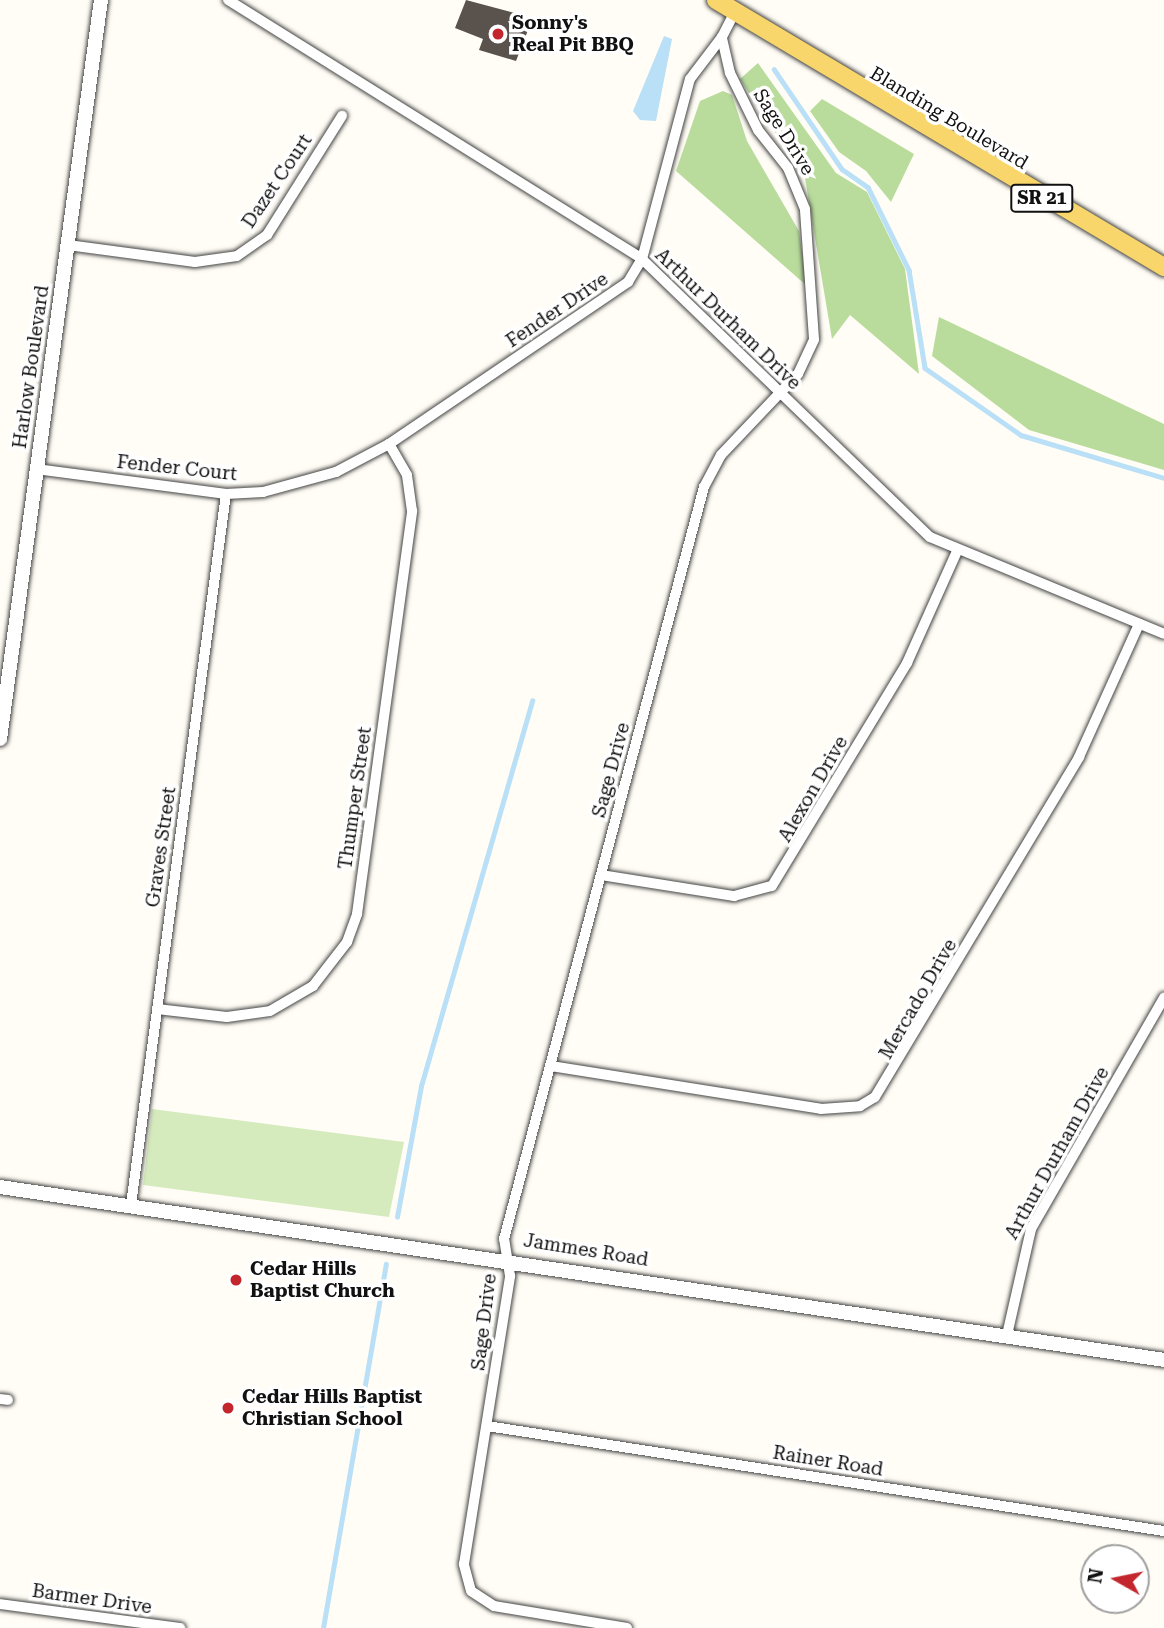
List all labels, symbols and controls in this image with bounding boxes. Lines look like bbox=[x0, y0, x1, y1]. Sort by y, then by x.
place label: Sonny's Real Pit BBQ bbox=[512, 12, 634, 56]
marker: Sonny's Real Pit BBQ bbox=[490, 26, 506, 42]
street label: Blanding Boulevard bbox=[866, 62, 1032, 174]
street label: Sage Drive bbox=[749, 85, 819, 179]
street label: Dazet Court bbox=[237, 130, 317, 232]
road number: SR 21 bbox=[1009, 183, 1075, 212]
street label: Arthur Durham Drive bbox=[650, 244, 806, 394]
street label: Fender Drive bbox=[502, 268, 612, 352]
street label: Harlow Boulevard bbox=[8, 284, 54, 450]
street label: Fender Court bbox=[116, 450, 238, 486]
street label: Sage Drive bbox=[587, 720, 635, 820]
street label: Thumper Street bbox=[334, 725, 376, 871]
street label: Alexon Drive bbox=[773, 732, 853, 846]
street label: Graves Street bbox=[141, 785, 181, 909]
street label: Mercado Drive bbox=[874, 935, 962, 1063]
street label: Arthur Durham Drive bbox=[1000, 1063, 1114, 1243]
street label: Jammes Road bbox=[522, 1229, 650, 1271]
place label: Cedar Hills Baptist Church bbox=[250, 1258, 395, 1302]
marker: Cedar Hills Baptist Church bbox=[228, 1272, 244, 1288]
street label: Sage Drive bbox=[467, 1272, 501, 1372]
place label: Cedar Hills Baptist Christian School bbox=[242, 1386, 422, 1430]
marker: Cedar Hills Baptist Christian School bbox=[220, 1400, 236, 1416]
street label: Rainer Road bbox=[771, 1441, 885, 1481]
north arrow bbox=[1080, 1544, 1150, 1614]
text: N bbox=[1083, 1567, 1108, 1585]
street label: Barmer Drive bbox=[31, 1579, 153, 1619]

